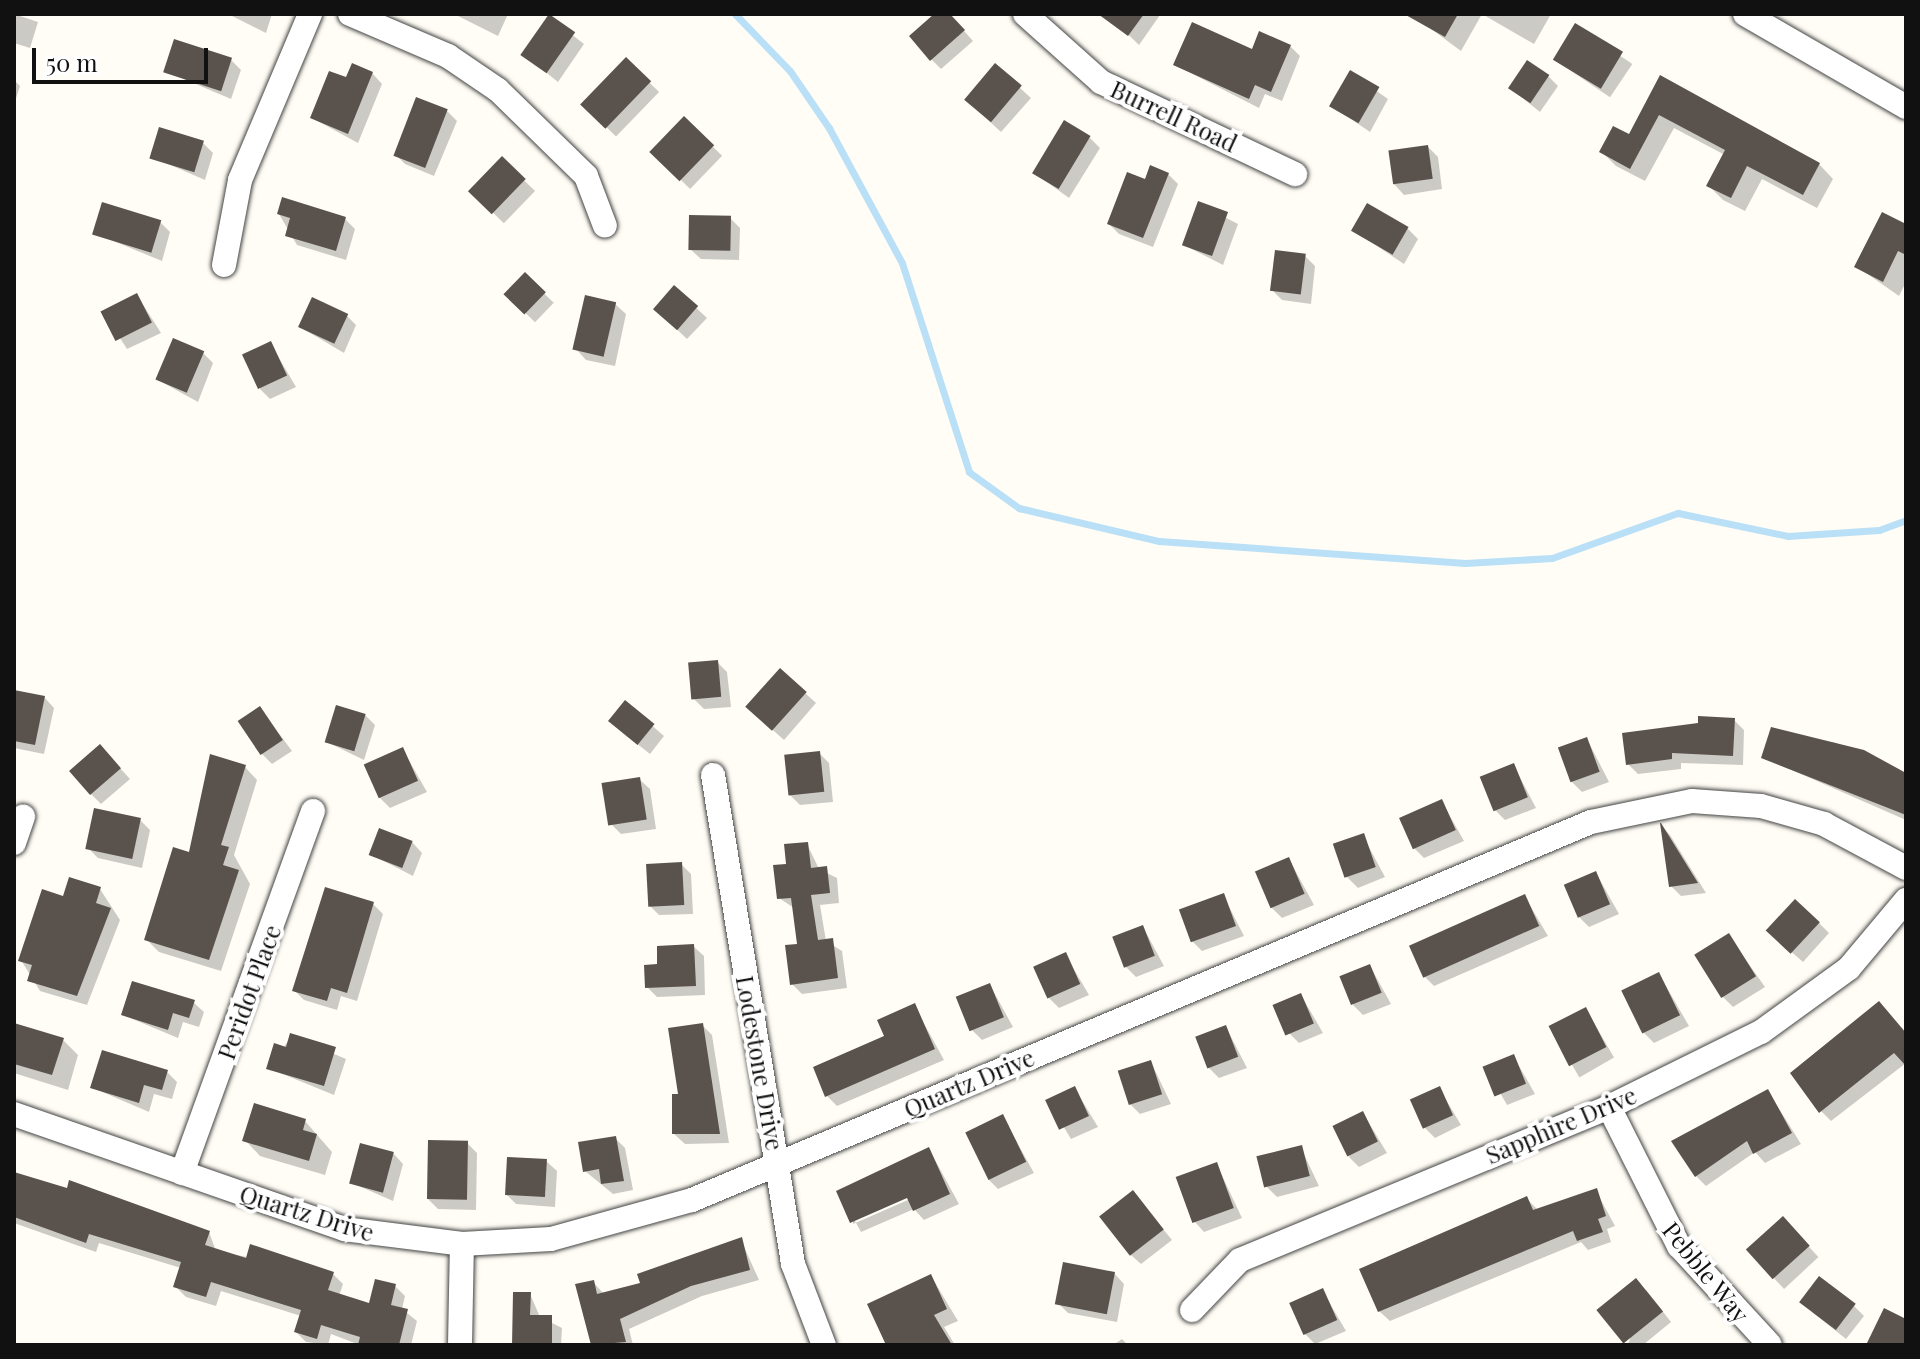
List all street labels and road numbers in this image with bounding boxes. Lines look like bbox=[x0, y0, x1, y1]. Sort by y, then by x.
street label: Burrell Road bbox=[1106, 74, 1242, 158]
street label: Peridot Place bbox=[211, 921, 287, 1063]
street label: Lodestone Drive bbox=[730, 973, 790, 1153]
street label: Quartz Drive bbox=[899, 1043, 1039, 1123]
street label: Sapphire Drive bbox=[1481, 1080, 1641, 1170]
street label: Quartz Drive bbox=[236, 1179, 378, 1247]
street label: Pebble Way bbox=[1656, 1216, 1756, 1328]

